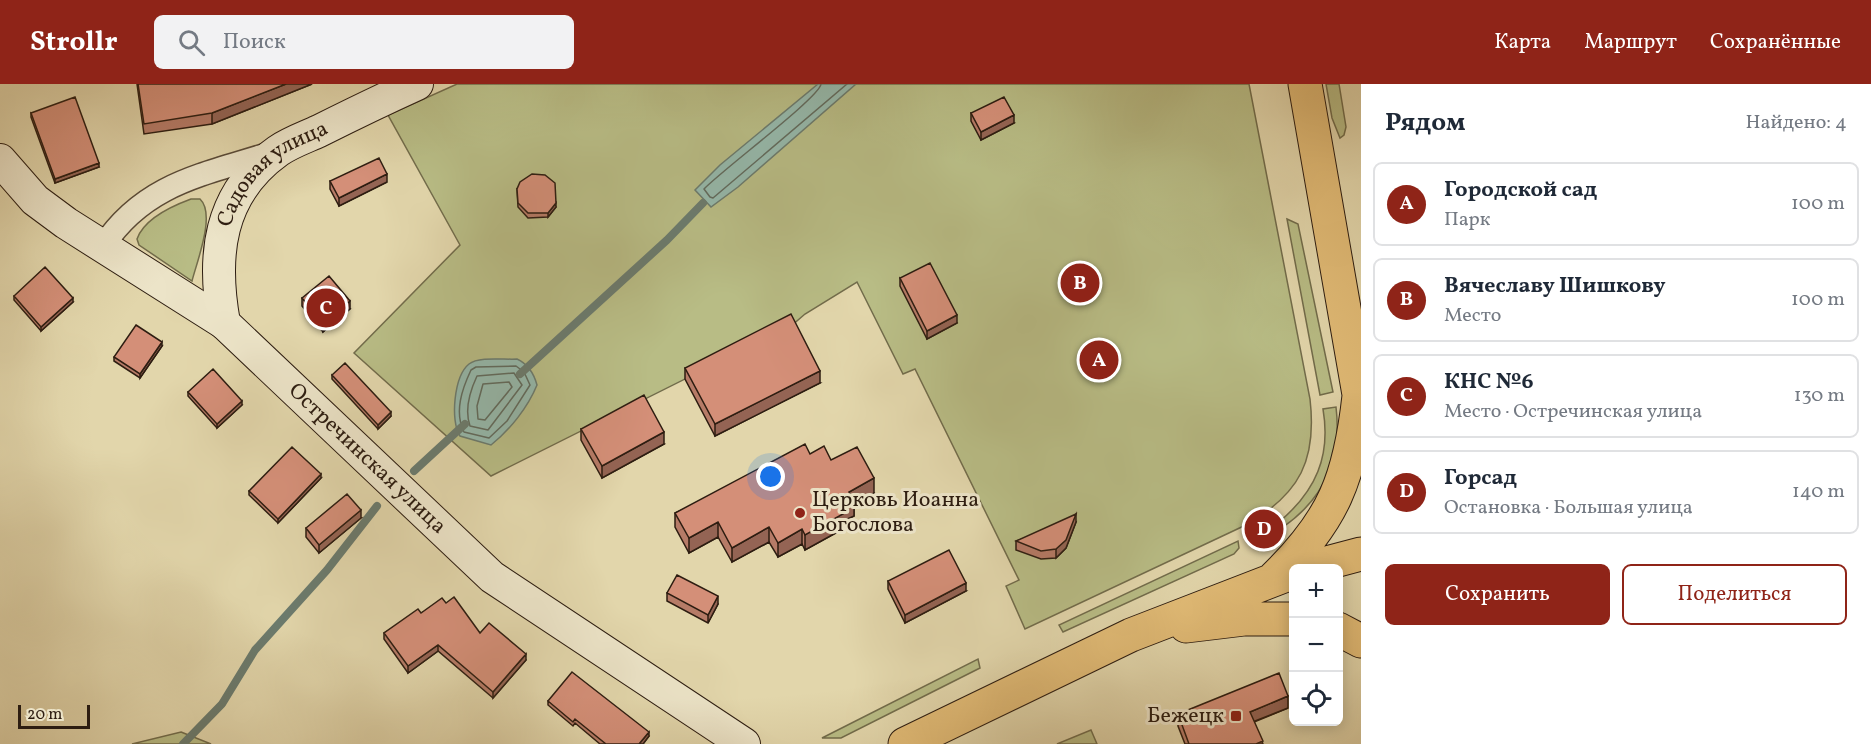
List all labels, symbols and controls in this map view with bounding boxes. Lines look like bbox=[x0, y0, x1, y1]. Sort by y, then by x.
search box bbox=[154, 15, 574, 69]
text: Strollr bbox=[30, 23, 118, 62]
icon: search bbox=[175, 26, 208, 59]
text: Поиск bbox=[223, 27, 286, 58]
text: Карта bbox=[1494, 28, 1551, 57]
text: Маршрут bbox=[1584, 28, 1677, 57]
text: Сохранённые bbox=[1710, 28, 1841, 57]
text: Рядом bbox=[1385, 105, 1465, 141]
text: Найдено: 4 bbox=[1746, 109, 1847, 137]
street label: Садовая улица bbox=[210, 113, 334, 231]
text: Городской сад bbox=[1444, 175, 1597, 206]
text: A bbox=[1399, 190, 1414, 218]
text: 100 m bbox=[1791, 190, 1845, 218]
text: Парк bbox=[1444, 206, 1490, 234]
pin: B bbox=[1060, 260, 1100, 306]
text: Вячеславу Шишкову bbox=[1444, 271, 1666, 302]
pin: C bbox=[306, 286, 346, 330]
text: B bbox=[1400, 286, 1413, 314]
text: 100 m bbox=[1791, 286, 1845, 314]
text: Место bbox=[1444, 302, 1501, 330]
pin: A bbox=[1080, 338, 1118, 382]
text: КНС №6 bbox=[1444, 367, 1534, 398]
street label: Остречинская улица bbox=[281, 376, 453, 541]
text: C bbox=[1400, 382, 1413, 410]
text: 130 m bbox=[1794, 382, 1845, 410]
text: Место · Остречинская улица bbox=[1444, 398, 1702, 426]
your location bbox=[756, 462, 785, 491]
text: Горсад bbox=[1444, 463, 1517, 494]
text: D bbox=[1399, 478, 1414, 506]
text: 140 m bbox=[1792, 478, 1845, 506]
place label: Церковь Иоанна Богослова bbox=[812, 485, 979, 541]
text: Остановка · Большая улица bbox=[1444, 494, 1693, 522]
marker: Церковь Иоанна Богослова bbox=[793, 506, 807, 520]
pin: D bbox=[1244, 506, 1284, 552]
map controls bbox=[1289, 564, 1343, 726]
button: + bbox=[1289, 564, 1343, 618]
button: Сохранить bbox=[1385, 564, 1610, 625]
button: Поделиться bbox=[1622, 564, 1847, 625]
button: − bbox=[1289, 618, 1343, 672]
button: locate bbox=[1289, 672, 1343, 726]
place label: Бежецк bbox=[1147, 701, 1224, 732]
scale bar bbox=[18, 702, 90, 730]
text: 20 m bbox=[27, 704, 62, 726]
marker: Бежецк bbox=[1229, 709, 1243, 723]

